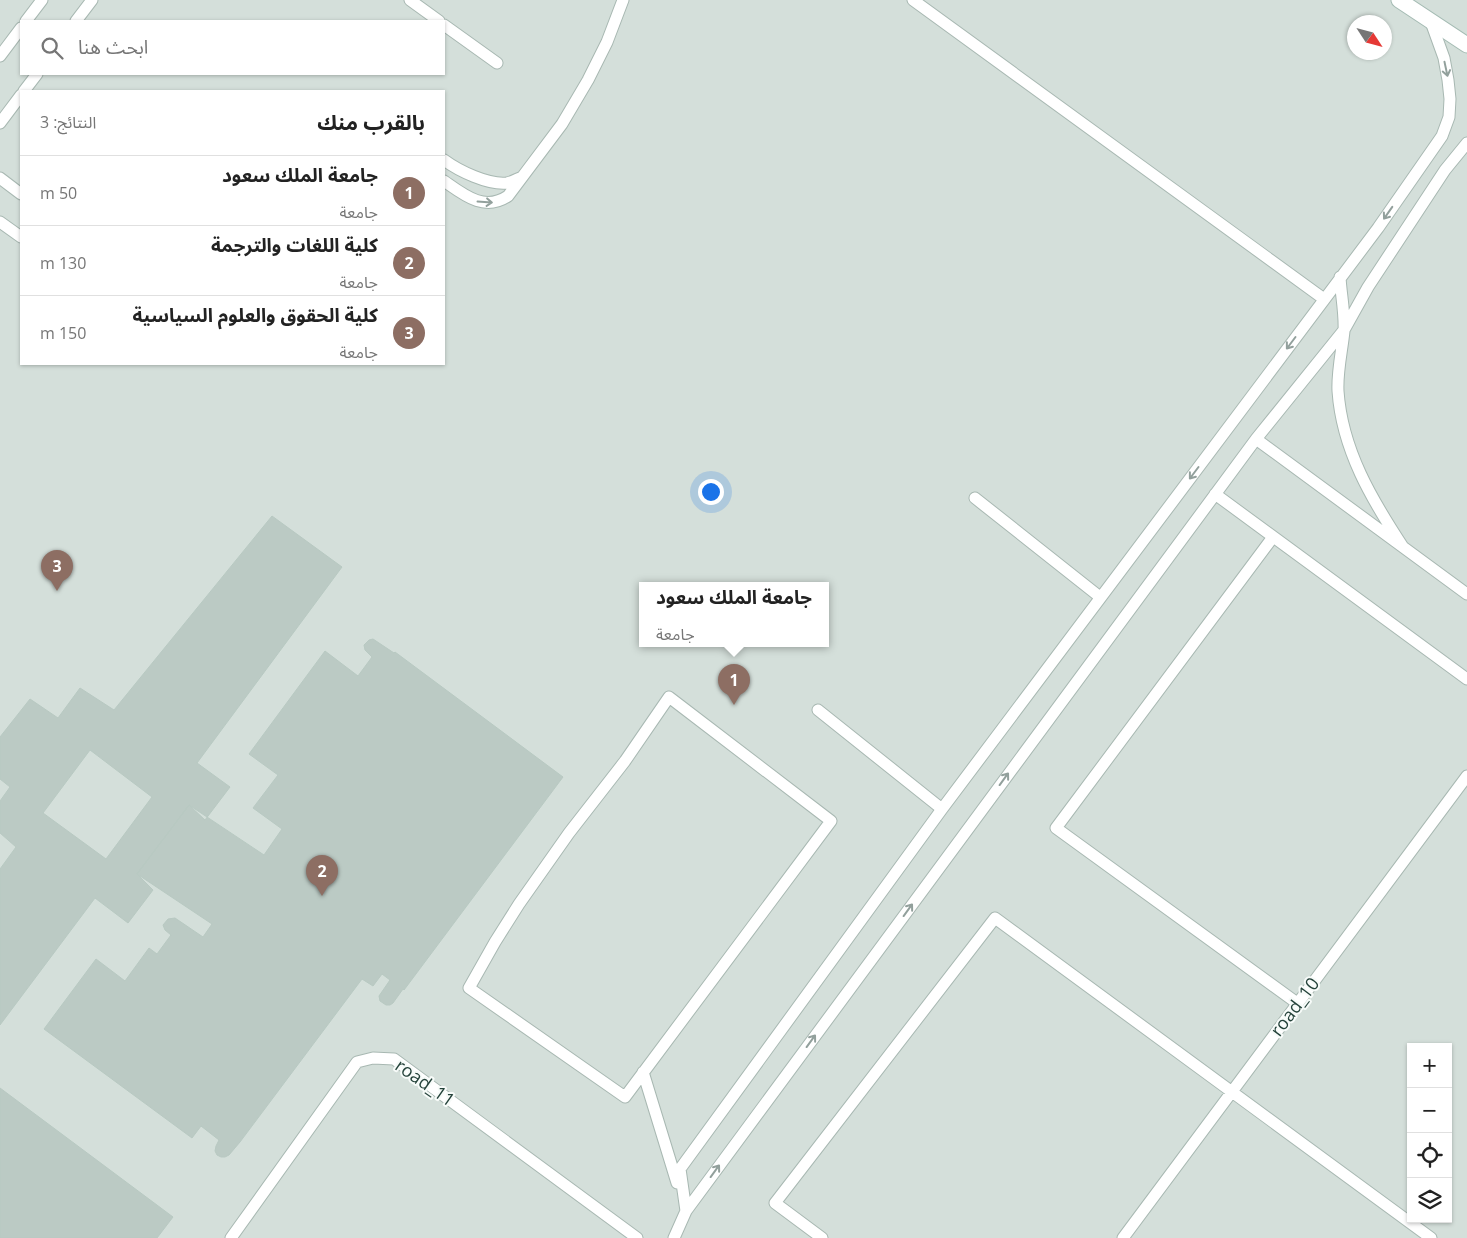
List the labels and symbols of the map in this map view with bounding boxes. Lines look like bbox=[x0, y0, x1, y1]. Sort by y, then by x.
north arrow bbox=[1347, 15, 1392, 60]
one-way arrow bbox=[1442, 60, 1451, 76]
one-way arrow bbox=[477, 197, 493, 206]
one-way arrow bbox=[1383, 205, 1393, 219]
one-way arrow bbox=[1286, 336, 1296, 350]
one-way arrow bbox=[1188, 466, 1199, 479]
your location bbox=[698, 479, 724, 505]
pin: 3 bbox=[41, 550, 73, 591]
pin: 1 bbox=[718, 664, 750, 705]
one-way arrow bbox=[999, 773, 1010, 787]
pin: 2 bbox=[306, 855, 338, 896]
one-way arrow bbox=[903, 903, 913, 917]
street label: road_10 bbox=[1264, 972, 1324, 1041]
one-way arrow bbox=[806, 1034, 816, 1048]
street label: road_11 bbox=[391, 1053, 460, 1111]
one-way arrow bbox=[709, 1165, 720, 1178]

